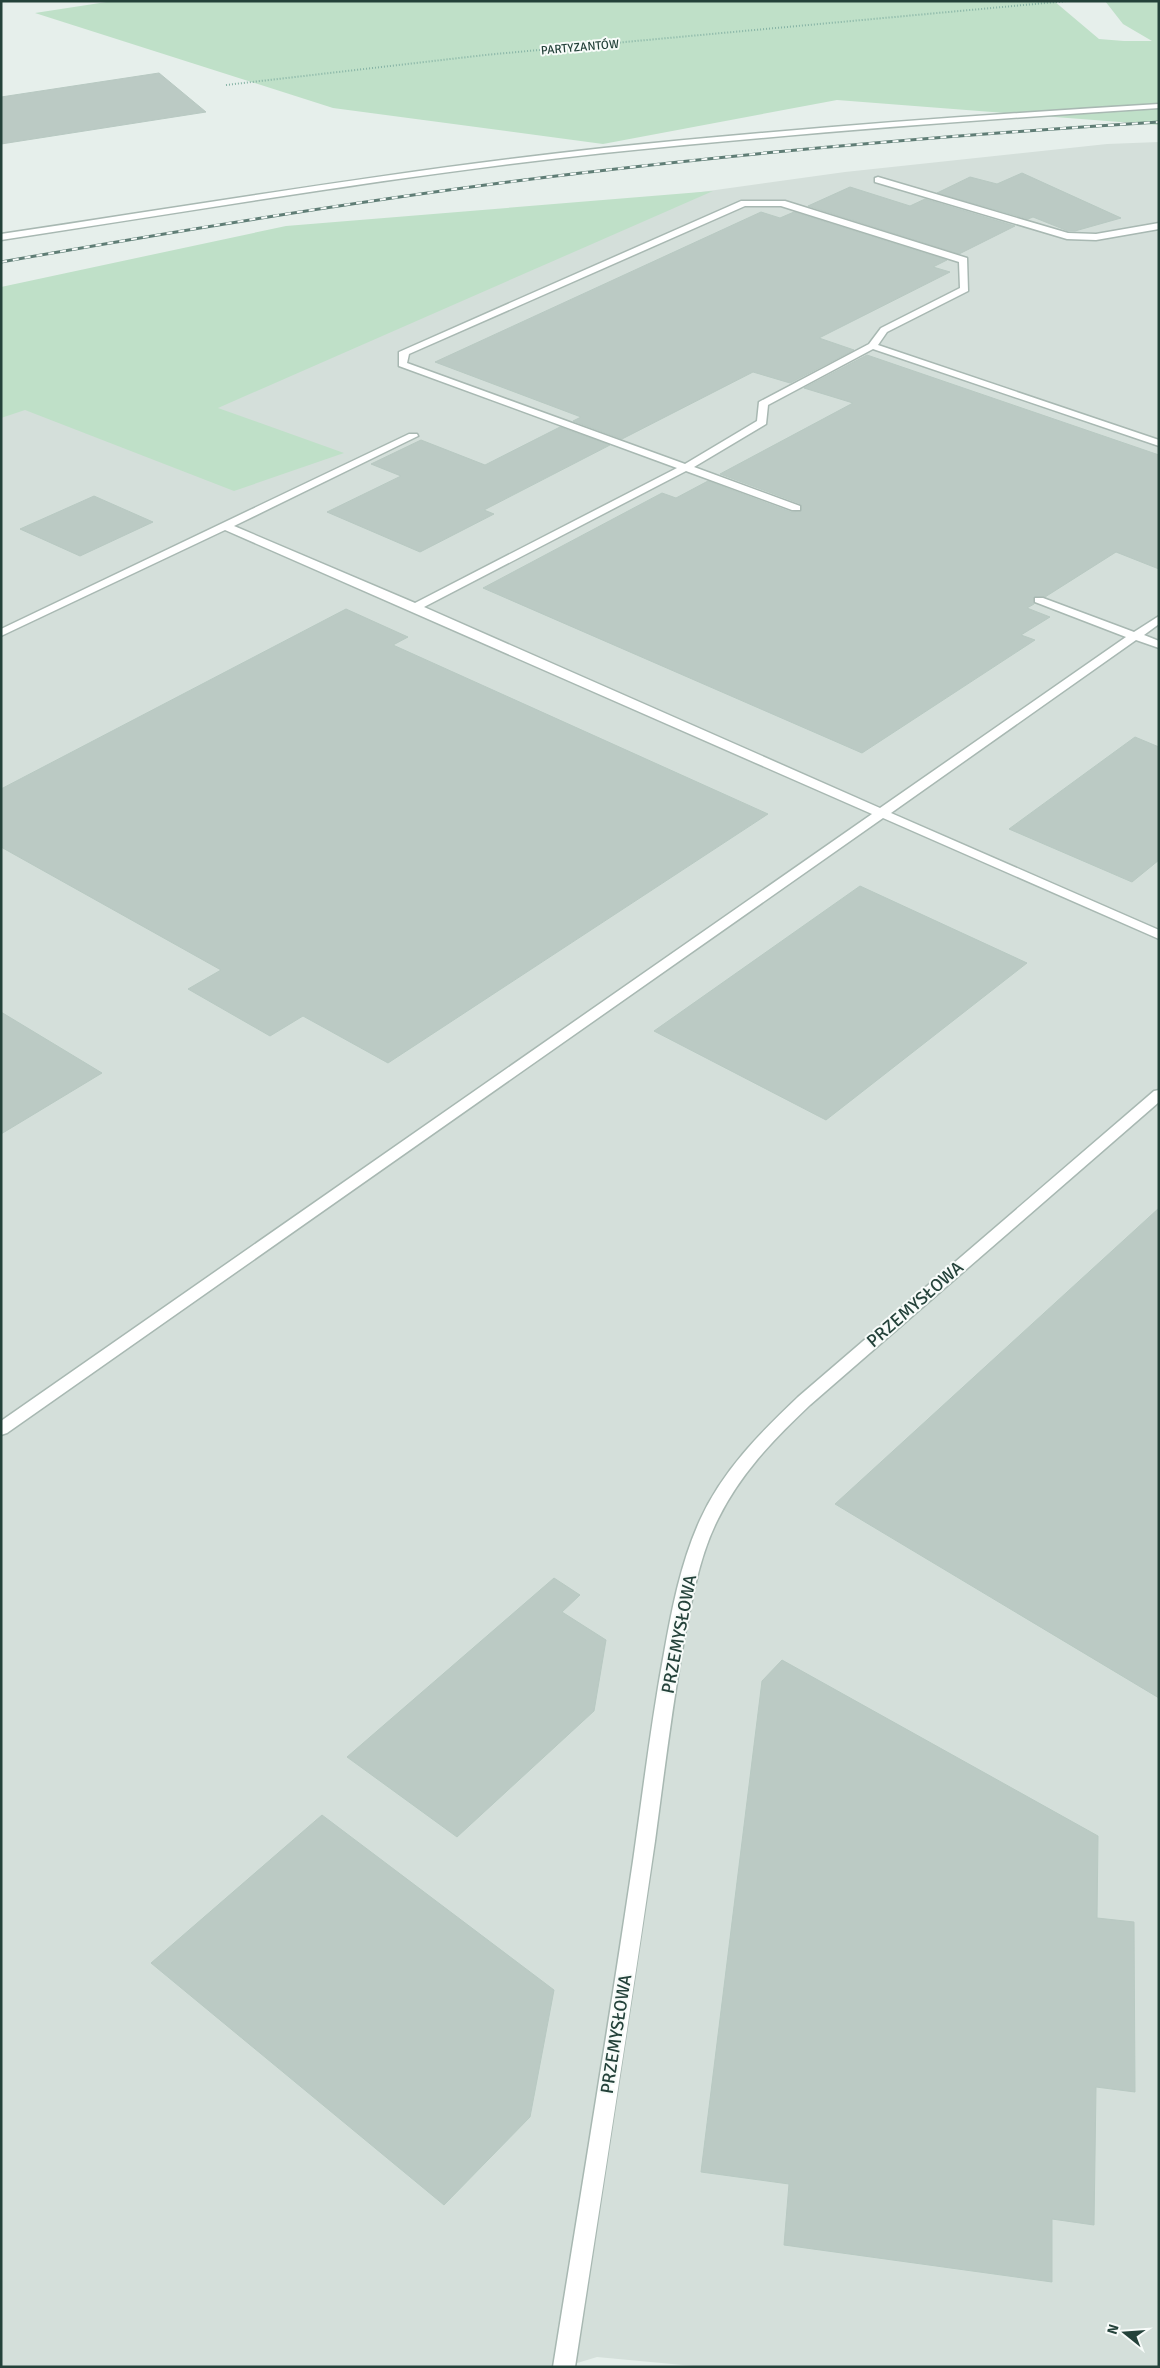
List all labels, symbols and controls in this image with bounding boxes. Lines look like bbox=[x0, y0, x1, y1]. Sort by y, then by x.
street label: PARTYZANTÓW bbox=[540, 37, 620, 58]
street label: PRZEMYSŁOWA bbox=[862, 1256, 968, 1352]
street label: PRZEMYSŁOWA bbox=[657, 1573, 701, 1695]
street label: PRZEMYSŁOWA bbox=[596, 1973, 636, 2095]
north arrow bbox=[1100, 2308, 1150, 2358]
text: N bbox=[1103, 2322, 1123, 2336]

